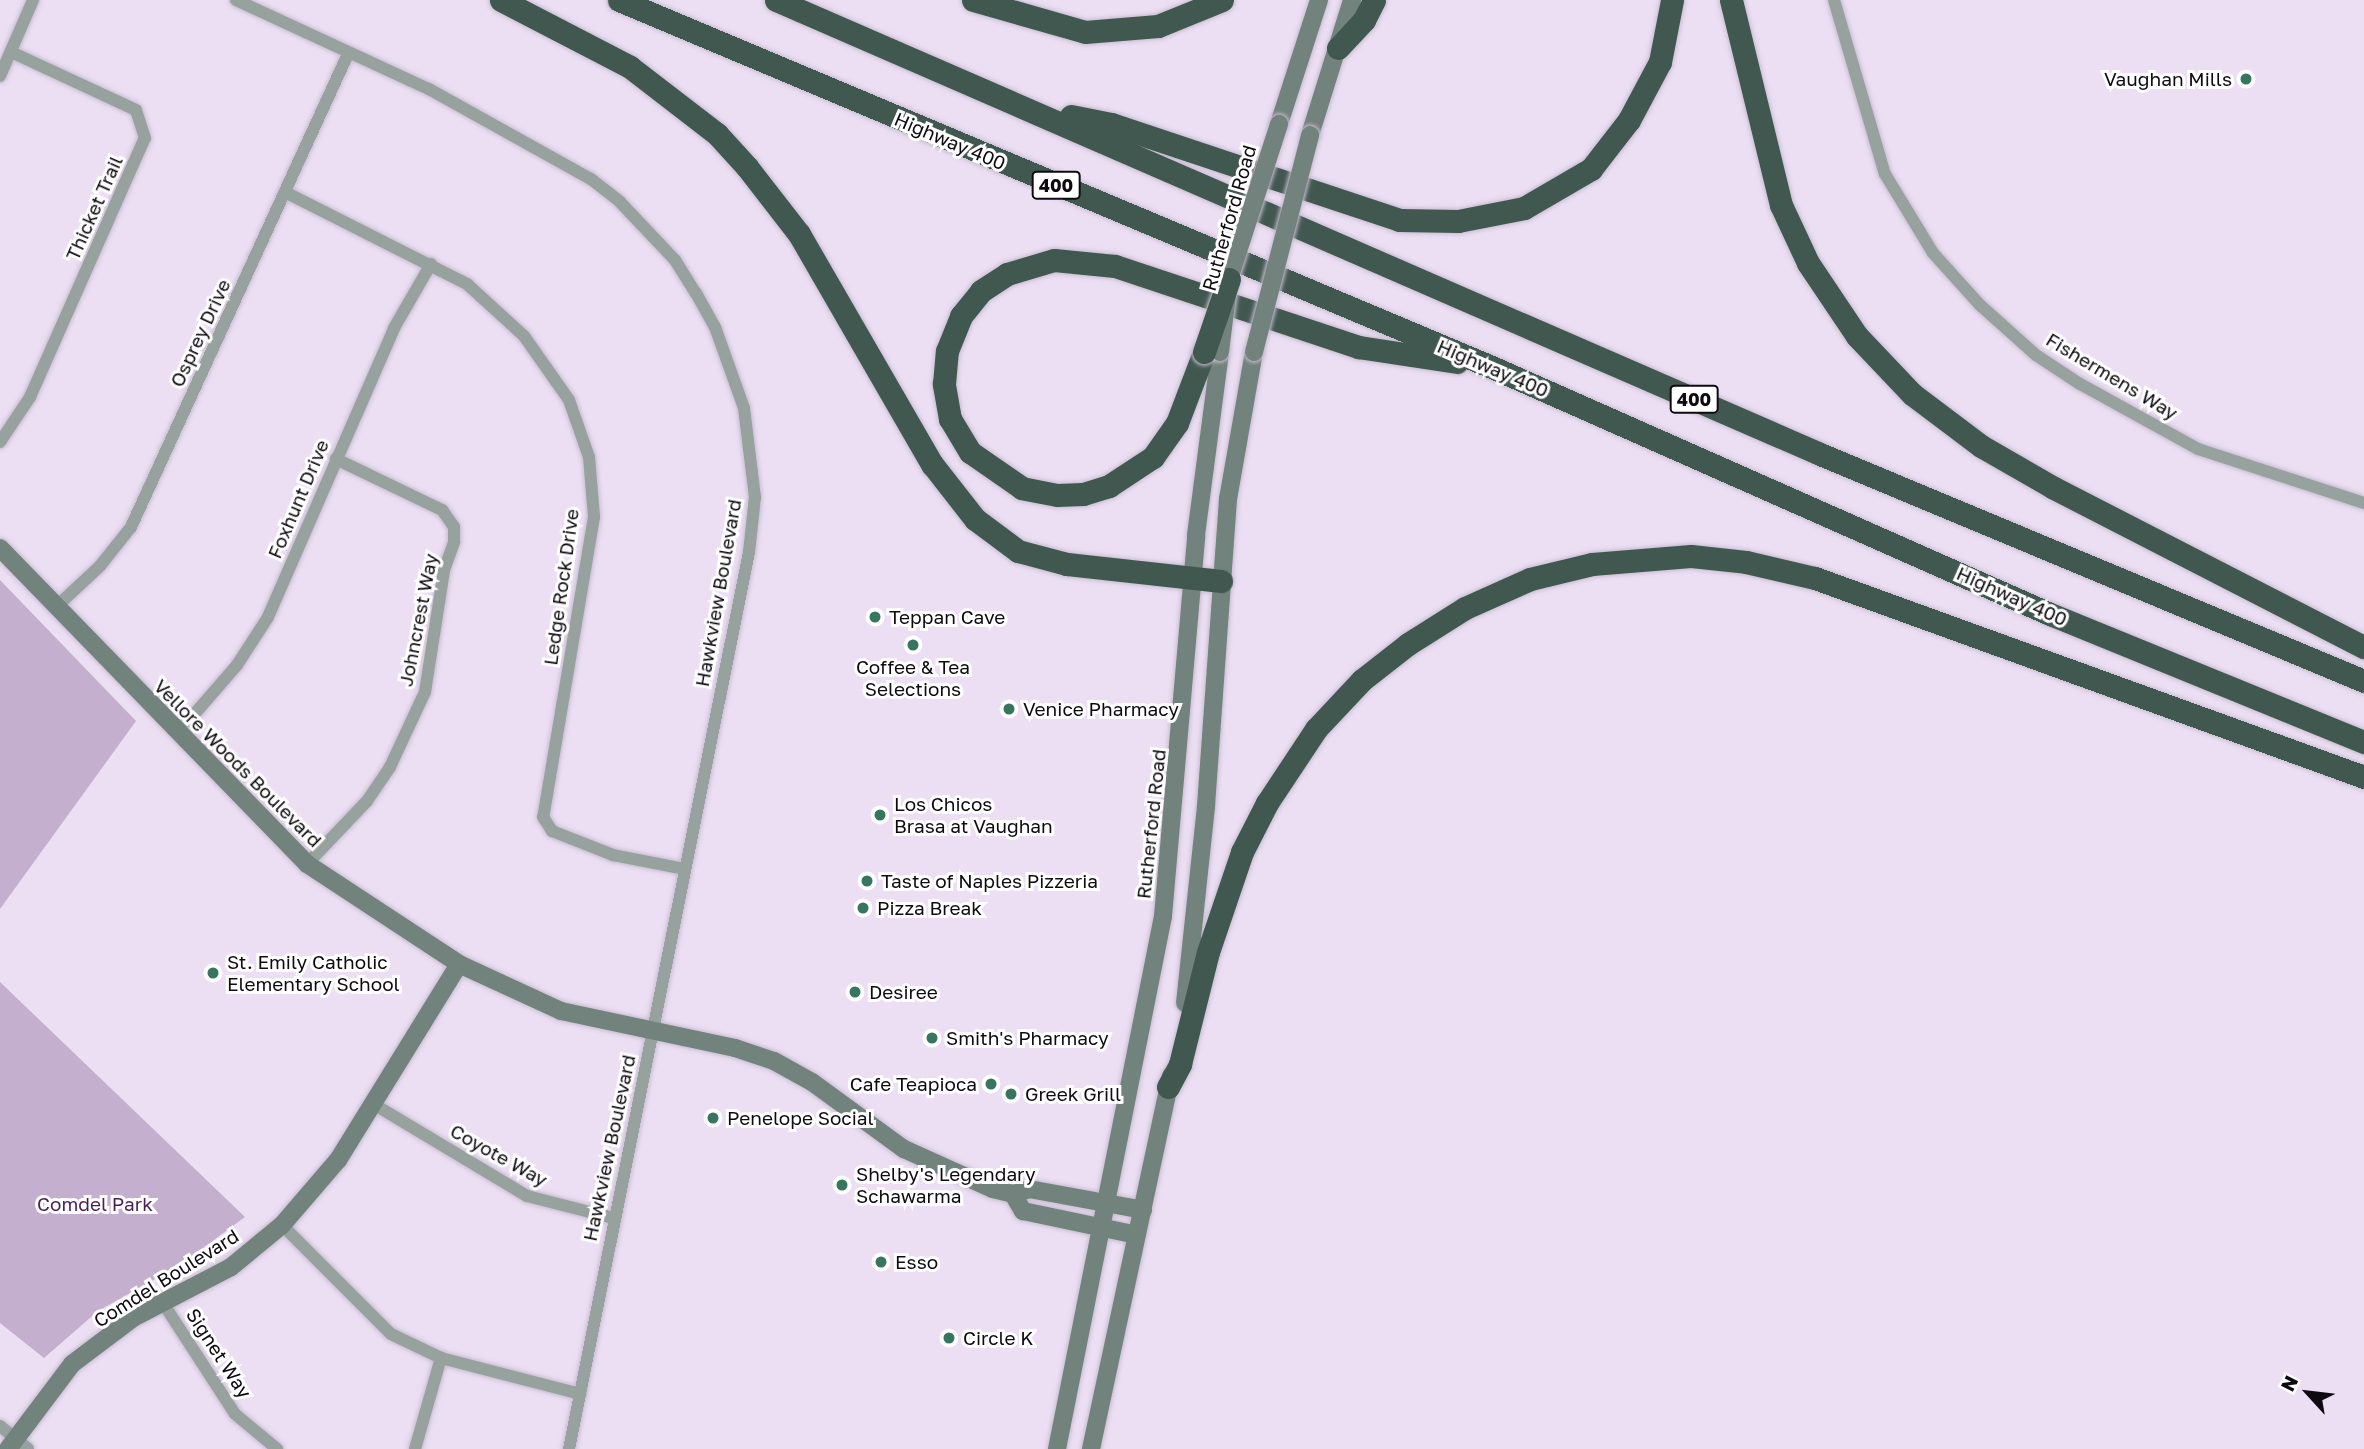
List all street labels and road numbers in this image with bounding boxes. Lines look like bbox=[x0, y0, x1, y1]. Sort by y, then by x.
street label: Highway 400 bbox=[891, 107, 1009, 175]
street label: Rutherford Road bbox=[1197, 143, 1261, 293]
street label: Thicket Trail bbox=[61, 152, 127, 264]
road number: 400 bbox=[1032, 170, 1080, 200]
street label: Osprey Drive bbox=[165, 276, 235, 390]
street label: Fishermens Way bbox=[2042, 328, 2182, 424]
street label: Highway 400 bbox=[1434, 334, 1552, 402]
road number: 400 bbox=[1670, 384, 1718, 414]
street label: Foxhunt Drive bbox=[263, 436, 333, 562]
street label: Hawkview Boulevard bbox=[690, 498, 746, 688]
street label: Ledge Rock Drive bbox=[539, 507, 583, 667]
street label: Johncrest Way bbox=[394, 552, 442, 688]
street label: Highway 400 bbox=[1953, 561, 2071, 631]
street label: Vellore Woods Boulevard bbox=[149, 674, 327, 852]
street label: Rutherford Road bbox=[1132, 748, 1170, 900]
street label: Hawkview Boulevard bbox=[578, 1053, 640, 1243]
street label: Coyote Way bbox=[446, 1119, 552, 1191]
street label: Comdel Boulevard bbox=[89, 1224, 243, 1332]
street label: Signet Way bbox=[182, 1304, 256, 1402]

